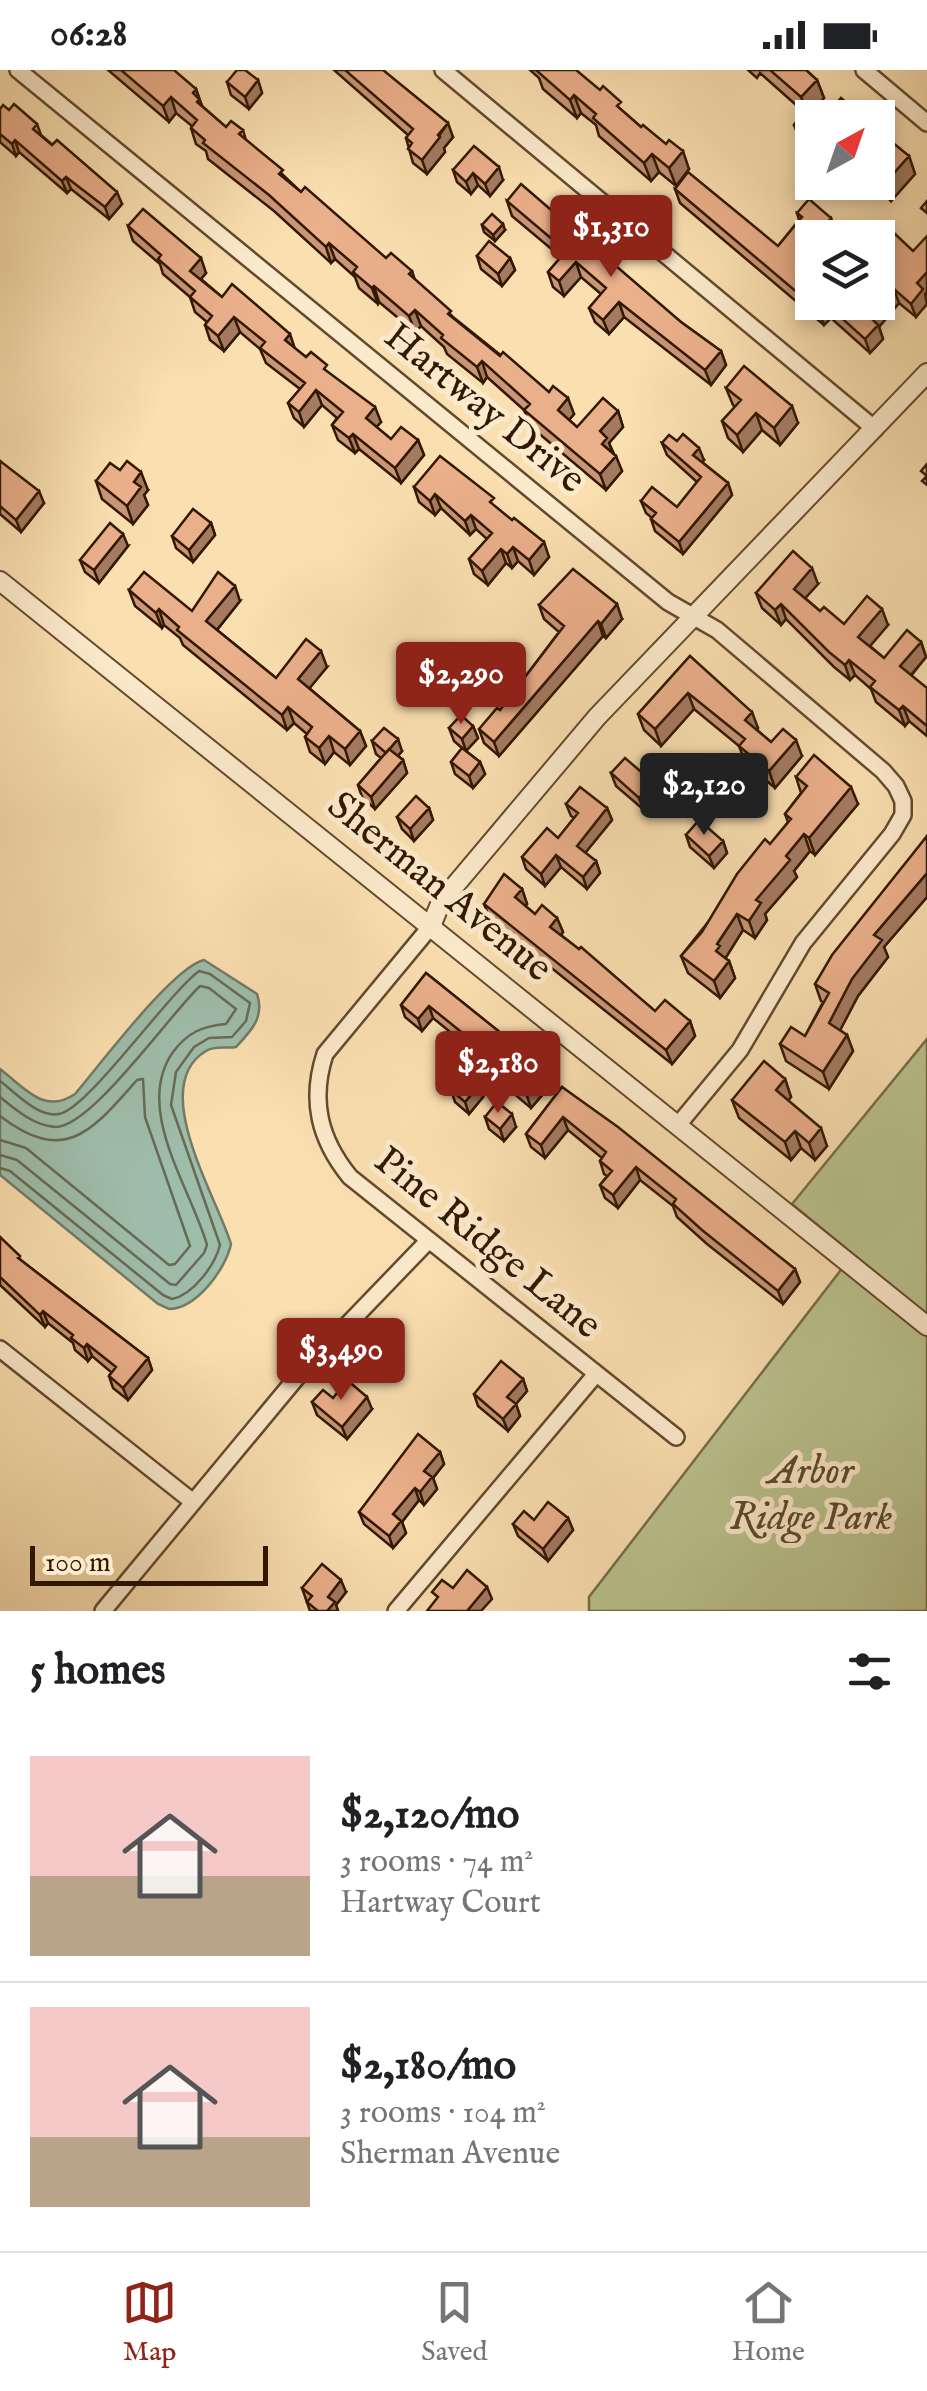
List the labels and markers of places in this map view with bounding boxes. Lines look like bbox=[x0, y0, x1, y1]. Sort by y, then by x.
pin: $1,310 bbox=[530, 195, 692, 280]
pin: $2,290 bbox=[380, 642, 542, 727]
pin: $2,120 bbox=[623, 753, 785, 838]
pin: $2,180 bbox=[417, 1031, 579, 1116]
pin: $3,490 bbox=[260, 1318, 422, 1403]

